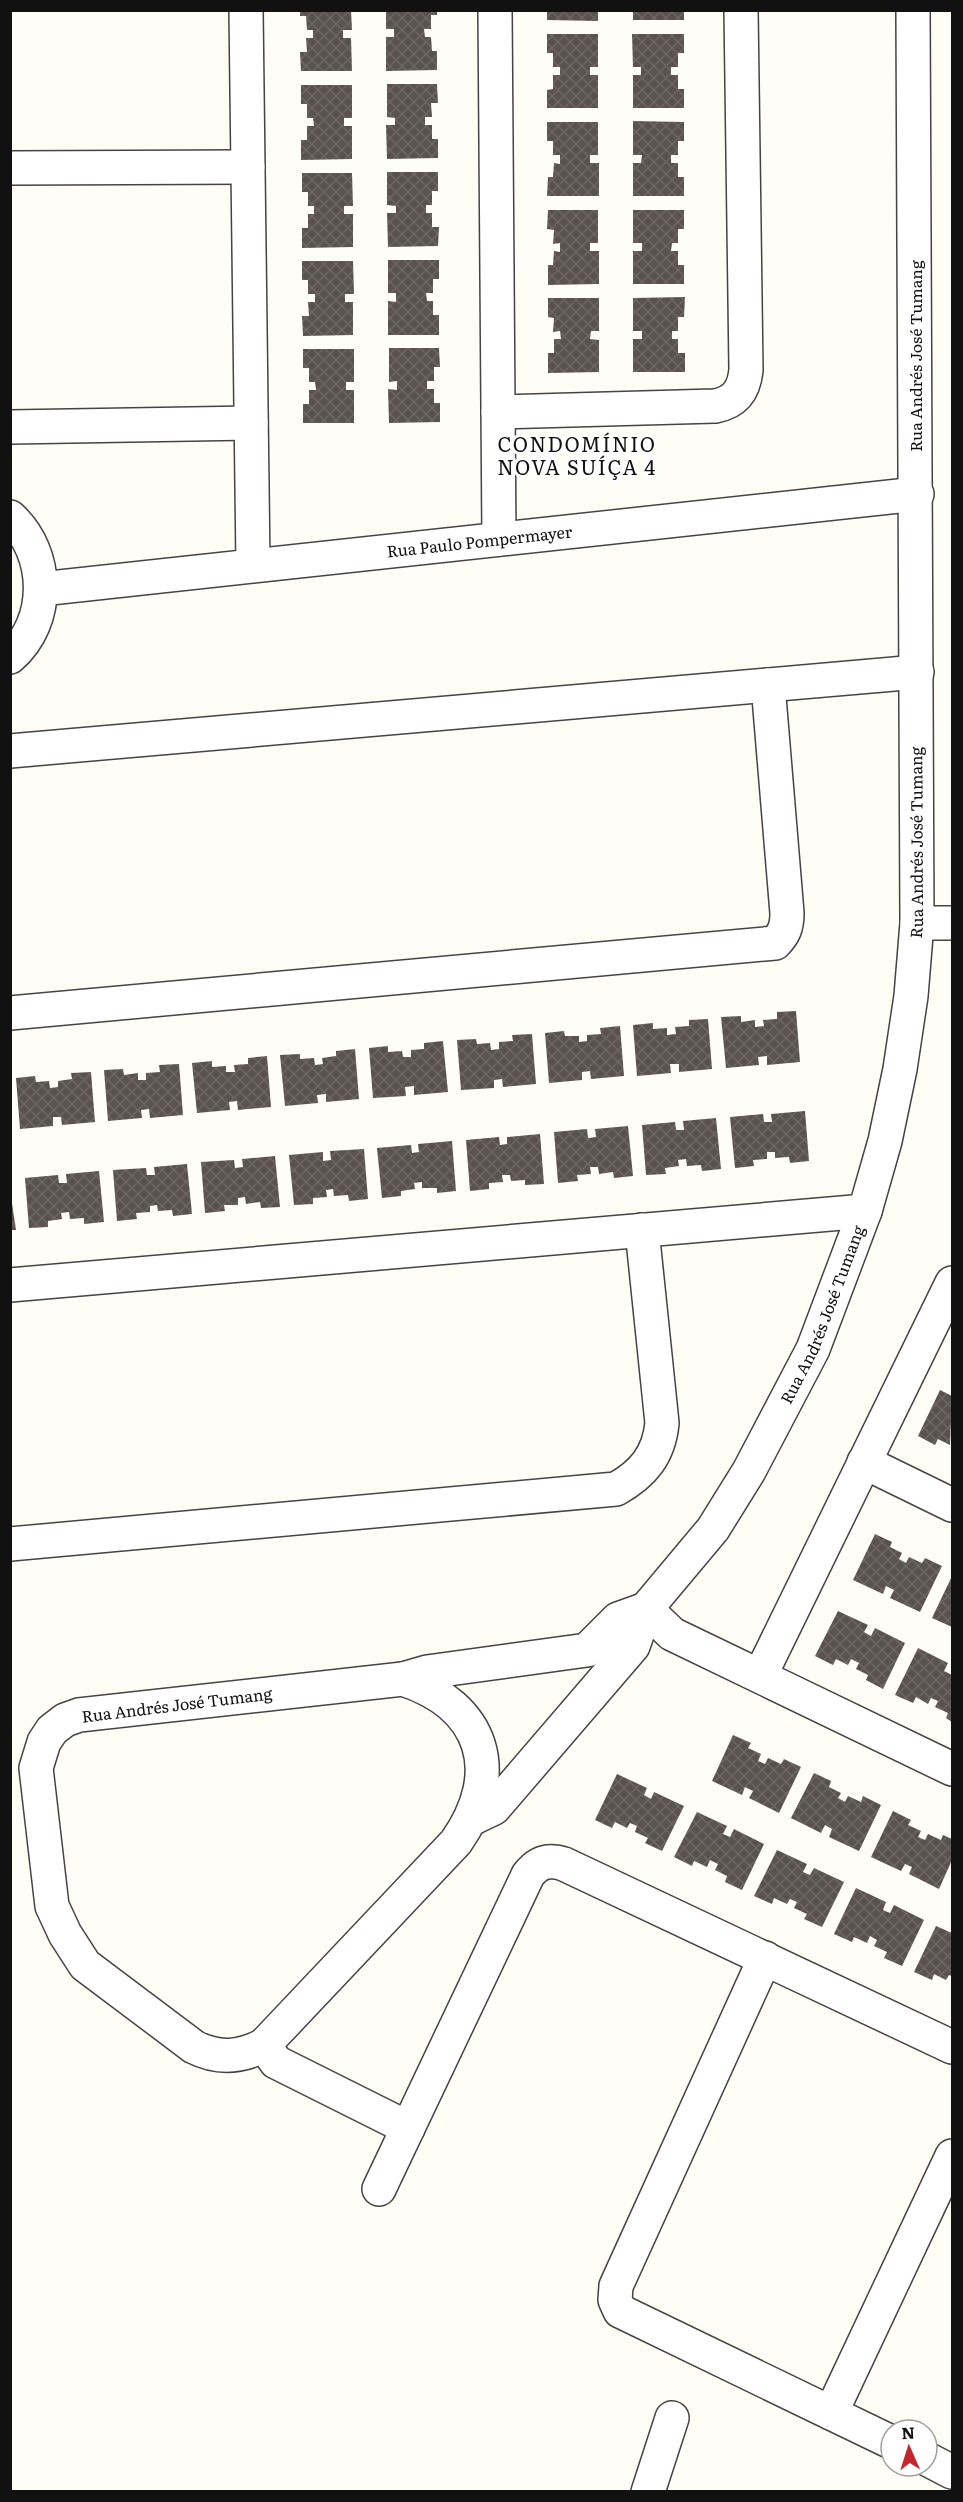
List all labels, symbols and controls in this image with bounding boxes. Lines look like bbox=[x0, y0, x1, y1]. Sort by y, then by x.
street label: Rua Andrés José Tumang bbox=[903, 260, 927, 452]
district label: CONDOMÍNIO NOVA SUÍÇA 4 bbox=[497, 428, 657, 481]
street label: Rua Paulo Pompermayer bbox=[385, 518, 574, 562]
street label: Rua Andrés José Tumang bbox=[903, 746, 928, 939]
street label: Rua Andrés José Tumang bbox=[773, 1221, 870, 1408]
street label: Rua Andrés José Tumang bbox=[80, 1680, 274, 1728]
north arrow bbox=[879, 2418, 939, 2478]
text: N bbox=[901, 2420, 916, 2444]

